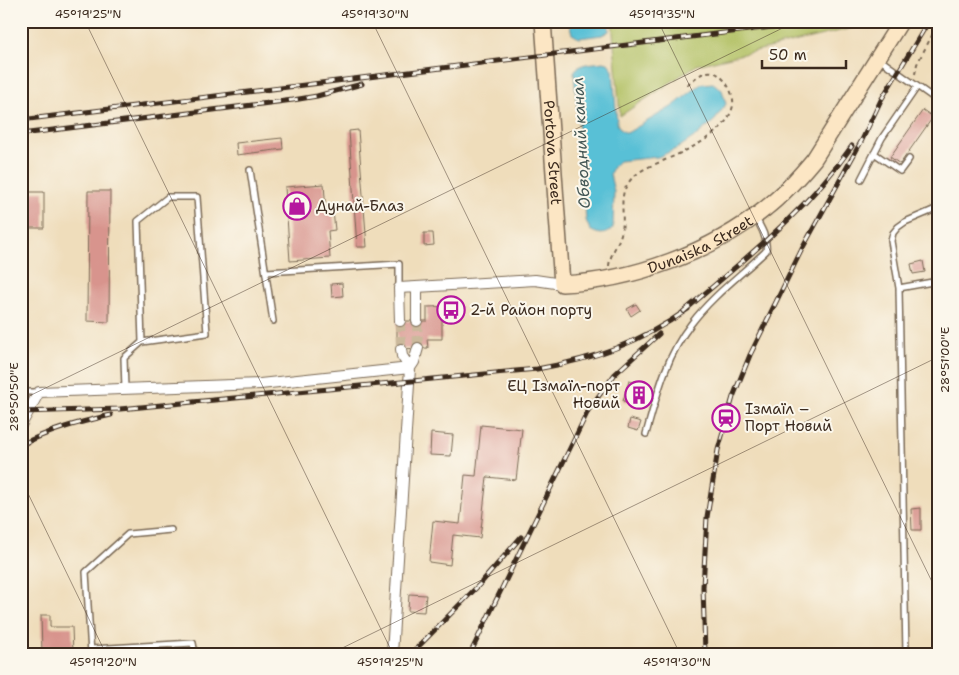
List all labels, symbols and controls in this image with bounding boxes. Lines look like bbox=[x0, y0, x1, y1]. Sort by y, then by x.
text: 45°19'25"N bbox=[55, 6, 121, 22]
text: 45°19'30"N bbox=[341, 6, 409, 22]
text: 45°19'35"N bbox=[629, 6, 695, 22]
scale bar bbox=[762, 38, 845, 70]
text: 50 m bbox=[769, 45, 807, 65]
water label: Обводний канал bbox=[567, 77, 595, 209]
street label: Portova Street bbox=[539, 100, 566, 206]
shop icon: Дунай-Блаз bbox=[282, 191, 312, 221]
place label: Дунай-Блаз bbox=[316, 196, 404, 216]
street label: Dunaiska Street bbox=[645, 211, 757, 278]
bus stop icon: 2-й Район порту bbox=[436, 295, 466, 325]
place label: 2-й Район порту bbox=[470, 300, 592, 320]
text: 28°51'00"E bbox=[937, 327, 953, 393]
text: 28°50'50"E bbox=[6, 362, 22, 432]
place label: ЕЦ Ізмаїл-порт Новий bbox=[507, 376, 620, 413]
building icon: ЕЦ Ізмаїл-порт Новий bbox=[624, 380, 654, 410]
place label: Ізмаїл – Порт Новий bbox=[745, 399, 832, 436]
station icon: Ізмаїл – Порт Новий bbox=[711, 403, 741, 433]
text: 45°19'20"N bbox=[69, 654, 137, 670]
text: 45°19'25"N bbox=[357, 654, 423, 670]
text: 45°19'30"N bbox=[643, 654, 711, 670]

